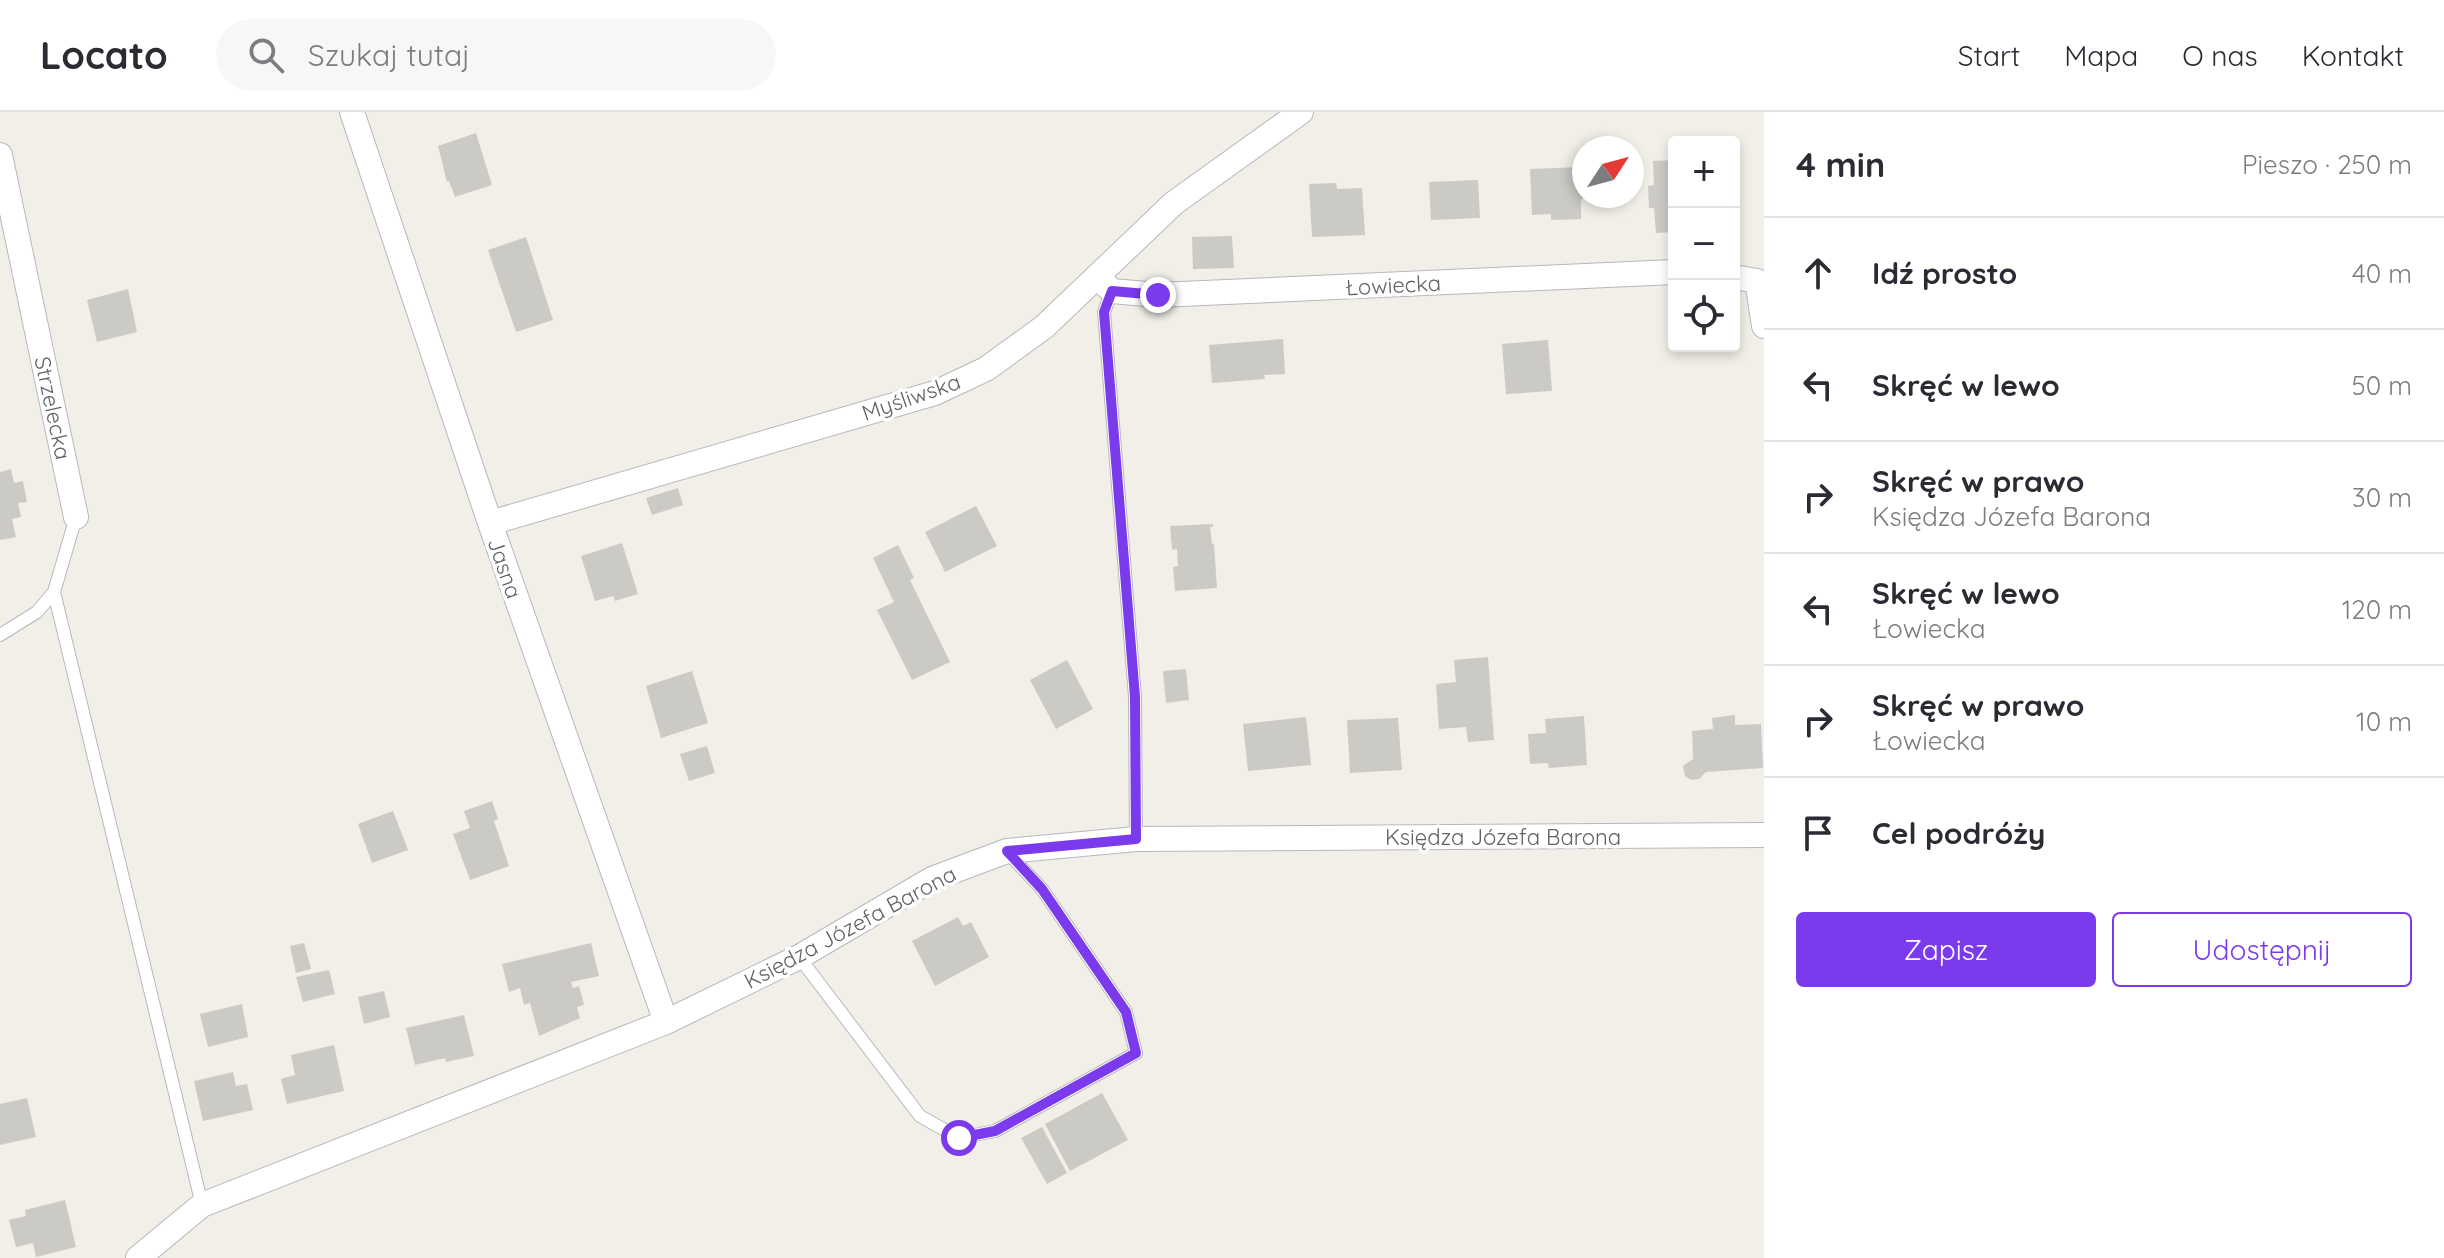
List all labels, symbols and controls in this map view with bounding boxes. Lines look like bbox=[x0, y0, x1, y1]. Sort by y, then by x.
search box bbox=[216, 19, 776, 91]
text: Locato bbox=[40, 31, 168, 79]
icon: search bbox=[244, 33, 288, 77]
text: Szukaj tutaj bbox=[308, 36, 470, 74]
text: Start bbox=[1958, 38, 2020, 73]
text: Mapa bbox=[2064, 38, 2138, 73]
text: O nas bbox=[2182, 38, 2258, 73]
text: Kontakt bbox=[2302, 38, 2404, 73]
north arrow bbox=[1572, 136, 1644, 208]
map controls bbox=[1668, 136, 1740, 352]
button: + bbox=[1668, 136, 1740, 208]
text: 4 min bbox=[1796, 143, 1885, 186]
text: Pieszo · 250 m bbox=[2242, 148, 2412, 181]
button: − bbox=[1668, 208, 1740, 280]
icon: ahead bbox=[1796, 251, 1840, 295]
text: Idź prosto bbox=[1872, 254, 2017, 292]
text: 40 m bbox=[2352, 257, 2412, 290]
street label: Łowiecka bbox=[1344, 269, 1442, 301]
route end bbox=[1140, 277, 1176, 313]
button: locate bbox=[1668, 280, 1740, 352]
street label: Strzelecka bbox=[28, 354, 78, 462]
icon: left bbox=[1796, 363, 1840, 407]
text: Skręć w lewo bbox=[1872, 366, 2060, 404]
street label: Myśliwska bbox=[858, 367, 964, 427]
text: 50 m bbox=[2352, 369, 2412, 402]
text: Skręć w prawo bbox=[1872, 462, 2084, 500]
icon: right bbox=[1796, 475, 1840, 519]
text: 30 m bbox=[2352, 481, 2412, 514]
text: Księdza Józefa Barona bbox=[1872, 500, 2151, 533]
street label: Jasna bbox=[482, 534, 528, 602]
text: Skręć w lewo bbox=[1872, 574, 2060, 612]
icon: left bbox=[1796, 587, 1840, 631]
text: 120 m bbox=[2342, 593, 2412, 626]
text: Łowiecka bbox=[1872, 612, 1986, 645]
text: Skręć w prawo bbox=[1872, 686, 2084, 724]
icon: right bbox=[1796, 699, 1840, 743]
text: 10 m bbox=[2356, 705, 2412, 738]
text: Łowiecka bbox=[1872, 724, 1986, 757]
icon: arrive bbox=[1796, 811, 1840, 855]
text: Cel podróży bbox=[1872, 814, 2045, 852]
street label: Księdza Józefa Barona bbox=[1385, 823, 1621, 851]
street label: Księdza Józefa Barona bbox=[739, 859, 961, 995]
button: Zapisz bbox=[1796, 912, 2096, 987]
button: Udostępnij bbox=[2112, 912, 2412, 987]
route start bbox=[941, 1120, 977, 1156]

